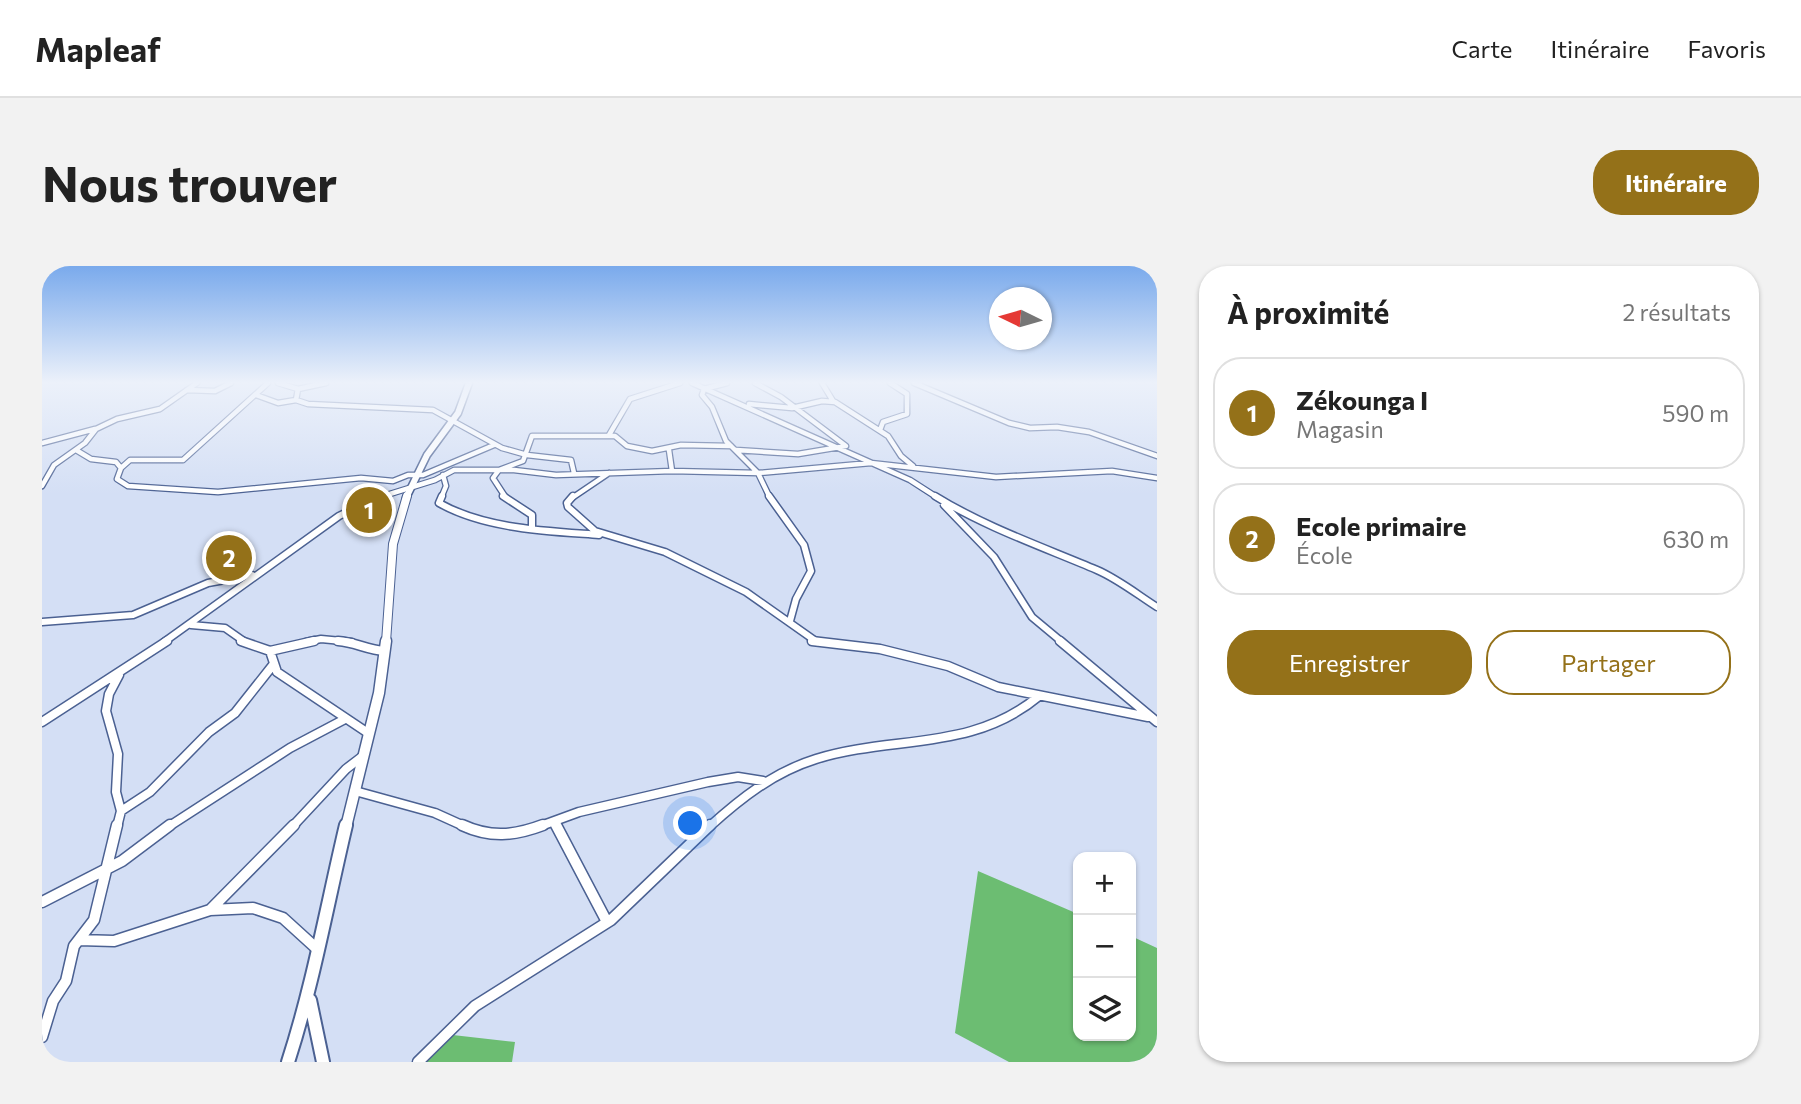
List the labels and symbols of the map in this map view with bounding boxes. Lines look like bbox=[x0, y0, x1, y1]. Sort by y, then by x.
north arrow bbox=[989, 287, 1052, 350]
pin: 1 bbox=[346, 484, 392, 536]
pin: 2 bbox=[206, 532, 252, 584]
your location bbox=[673, 806, 707, 840]

